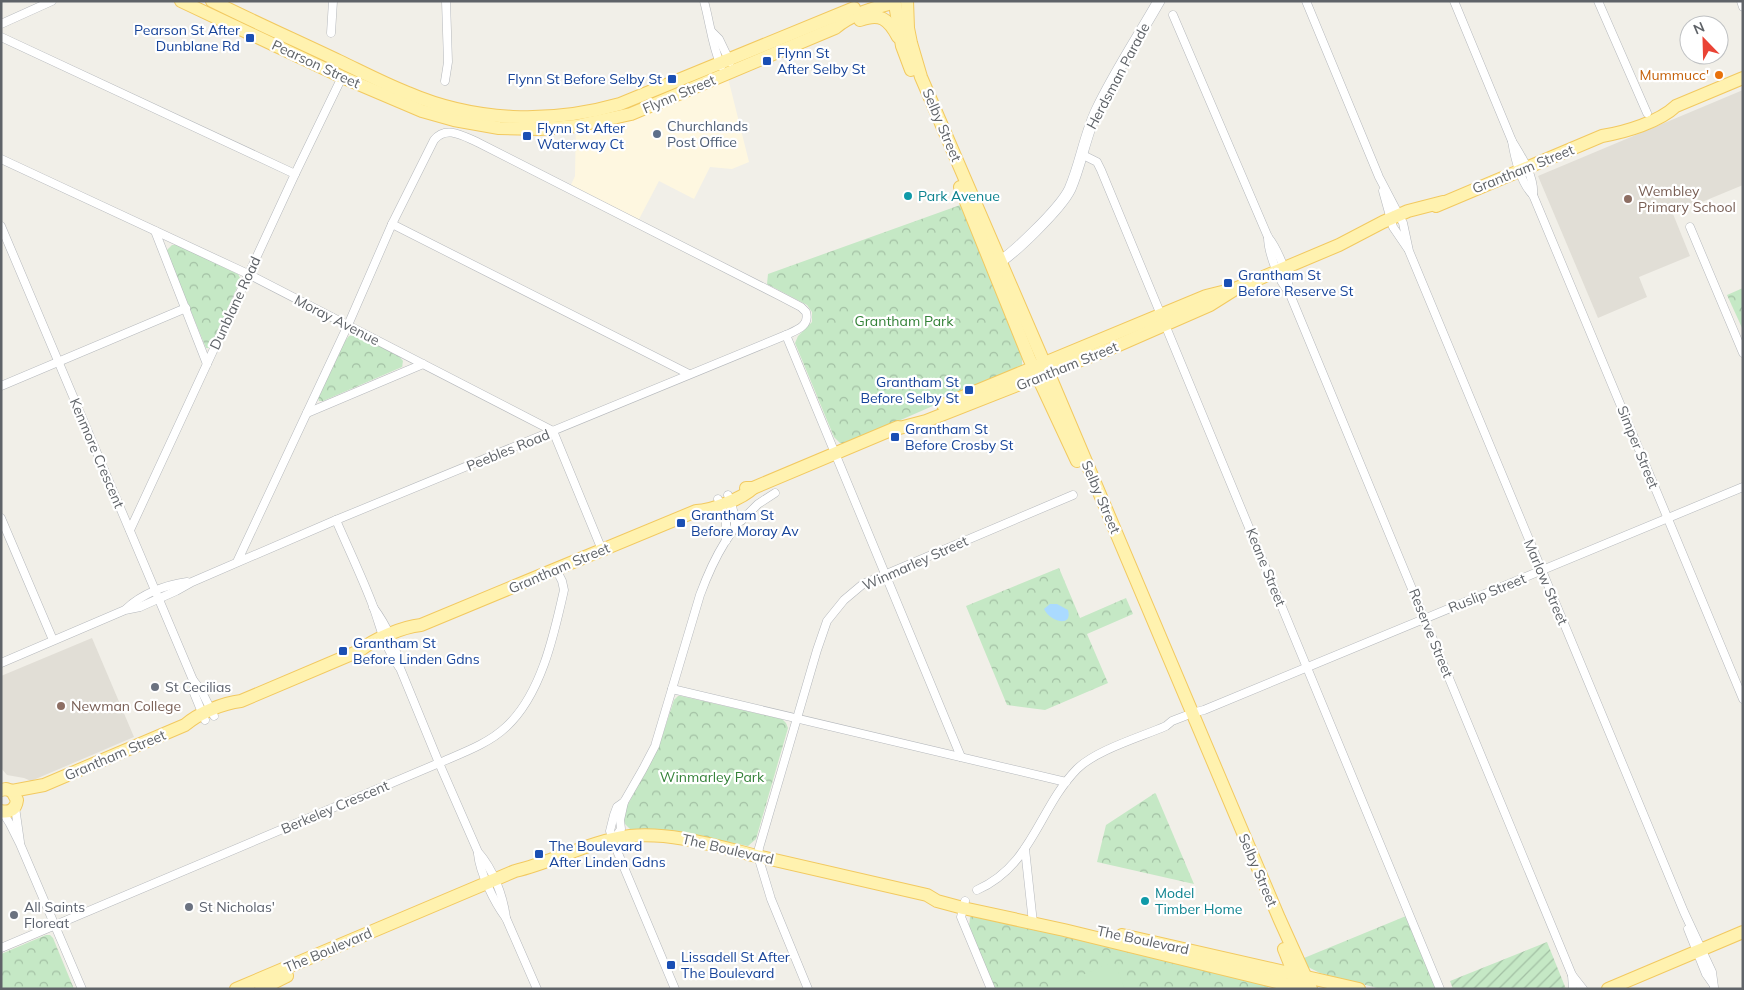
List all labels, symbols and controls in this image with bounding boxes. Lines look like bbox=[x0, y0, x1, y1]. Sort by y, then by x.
north arrow bbox=[1679, 15, 1729, 65]
text: N bbox=[1691, 18, 1707, 38]
street label: Herdsman Parade bbox=[1082, 20, 1154, 132]
place label: Pearson St After Dunblane Rd bbox=[134, 21, 241, 55]
marker: Pearson St After Dunblane Rd bbox=[244, 32, 256, 44]
street label: Pearson Street bbox=[269, 36, 363, 92]
place label: Flynn St After Selby St bbox=[777, 44, 866, 78]
marker: Flynn St After Selby St bbox=[761, 55, 773, 67]
place label: Mummucc' bbox=[1639, 66, 1709, 84]
marker: Mummucc' bbox=[1713, 69, 1725, 81]
place label: Flynn St Before Selby St bbox=[507, 70, 662, 88]
street label: Flynn Street bbox=[640, 71, 718, 117]
marker: Flynn St Before Selby St bbox=[666, 73, 678, 85]
street label: Selby Street bbox=[919, 86, 966, 164]
place label: Churchlands Post Office bbox=[667, 117, 748, 151]
place label: Flynn St After Waterway Ct bbox=[537, 119, 626, 153]
marker: Churchlands Post Office bbox=[651, 128, 663, 140]
marker: Flynn St After Waterway Ct bbox=[521, 130, 533, 142]
street label: Grantham Street bbox=[1470, 140, 1577, 198]
place label: Wembley Primary School bbox=[1638, 182, 1736, 216]
place label: Park Avenue bbox=[918, 187, 1000, 205]
marker: Park Avenue bbox=[902, 190, 914, 202]
marker: Wembley Primary School bbox=[1622, 193, 1634, 205]
street label: Dunblane Road bbox=[206, 254, 264, 352]
place label: Grantham St Before Reserve St bbox=[1238, 266, 1353, 300]
marker: Grantham St Before Reserve St bbox=[1222, 277, 1234, 289]
street label: Moray Avenue bbox=[291, 291, 383, 349]
park label: Grantham Park bbox=[855, 312, 954, 330]
street label: Grantham Street bbox=[1014, 337, 1121, 395]
place label: Grantham St Before Selby St bbox=[860, 373, 959, 407]
marker: Grantham St Before Selby St bbox=[963, 384, 975, 396]
street label: Kenmore Crescent bbox=[66, 395, 128, 511]
street label: Simper Street bbox=[1613, 403, 1663, 491]
place label: Grantham St Before Crosby St bbox=[905, 420, 1014, 454]
street label: Peebles Road bbox=[464, 425, 552, 475]
marker: Grantham St Before Crosby St bbox=[889, 431, 901, 443]
street label: Selby Street bbox=[1078, 458, 1125, 536]
place label: Grantham St Before Moray Av bbox=[691, 506, 799, 540]
marker: Grantham St Before Moray Av bbox=[675, 517, 687, 529]
street label: Keane Street bbox=[1242, 525, 1290, 609]
street label: Winmarley Street bbox=[859, 532, 971, 594]
street label: Marlow Street bbox=[1520, 536, 1572, 628]
street label: Grantham Street bbox=[506, 539, 612, 597]
street label: Ruslip Street bbox=[1446, 569, 1529, 617]
street label: Reserve Street bbox=[1405, 586, 1457, 680]
place label: Grantham St Before Linden Gdns bbox=[353, 634, 480, 668]
marker: Grantham St Before Linden Gdns bbox=[337, 645, 349, 657]
place label: St Cecilias bbox=[165, 678, 231, 696]
marker: St Cecilias bbox=[149, 681, 161, 693]
place label: Newman College bbox=[71, 697, 181, 715]
marker: Newman College bbox=[55, 700, 67, 712]
street label: Grantham Street bbox=[62, 726, 168, 784]
park label: Winmarley Park bbox=[660, 768, 765, 786]
street label: Berkeley Crescent bbox=[278, 776, 392, 838]
street label: The Boulevard bbox=[680, 830, 776, 868]
street label: Selby Street bbox=[1235, 831, 1282, 909]
place label: The Boulevard After Linden Gdns bbox=[549, 837, 666, 871]
marker: The Boulevard After Linden Gdns bbox=[533, 848, 545, 860]
place label: Model Timber Home bbox=[1155, 884, 1242, 918]
marker: Model Timber Home bbox=[1139, 895, 1151, 907]
place label: All Saints Floreat bbox=[24, 898, 85, 932]
place label: St Nicholas' bbox=[199, 898, 275, 916]
marker: St Nicholas' bbox=[183, 901, 195, 913]
marker: All Saints Floreat bbox=[8, 909, 20, 921]
street label: The Boulevard bbox=[1095, 921, 1191, 959]
street label: The Boulevard bbox=[281, 923, 375, 977]
place label: Lissadell St After The Boulevard bbox=[681, 948, 791, 982]
marker: Lissadell St After The Boulevard bbox=[665, 959, 677, 971]

